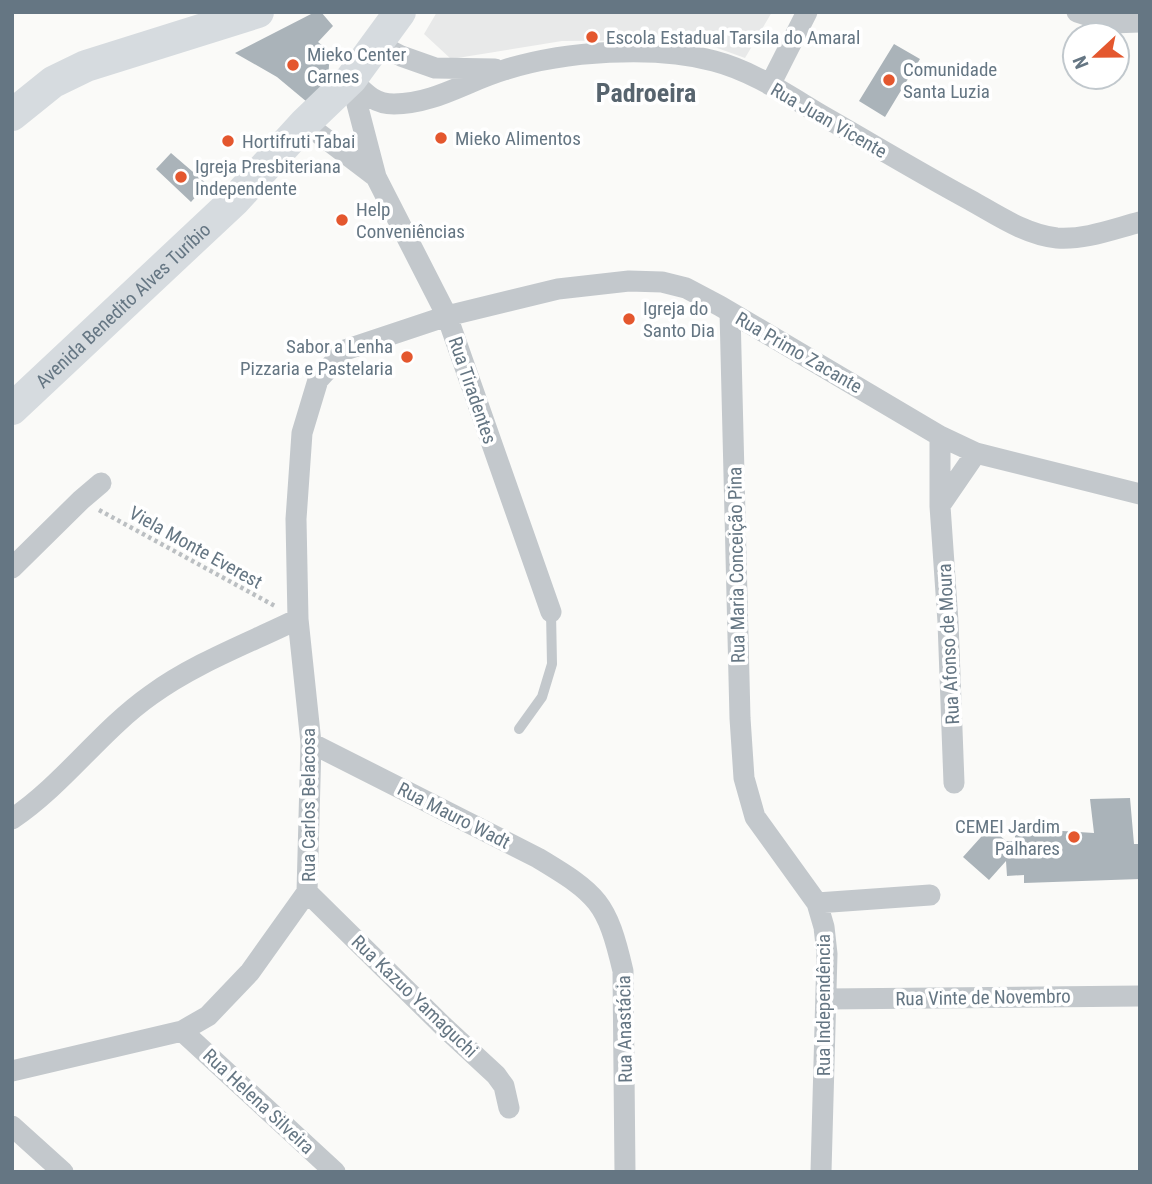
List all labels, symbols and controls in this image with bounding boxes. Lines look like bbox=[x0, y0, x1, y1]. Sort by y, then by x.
north arrow bbox=[1061, 21, 1131, 91]
place label: Escola Estadual Tarsila do Amaral bbox=[606, 26, 860, 49]
marker: Escola Estadual Tarsila do Amaral bbox=[584, 29, 600, 45]
place label: Mieko Center Carnes bbox=[307, 43, 406, 88]
text: N bbox=[1068, 52, 1094, 72]
marker: Mieko Center Carnes bbox=[285, 57, 301, 73]
place label: Comunidade Santa Luzia bbox=[903, 58, 997, 103]
marker: Comunidade Santa Luzia bbox=[881, 72, 897, 88]
district label: Padroeira bbox=[596, 78, 696, 108]
street label: Rua Juan Vicente bbox=[767, 78, 891, 163]
place label: Mieko Alimentos bbox=[455, 127, 581, 150]
place label: Hortifruti Tabai bbox=[242, 130, 355, 153]
marker: Mieko Alimentos bbox=[433, 130, 449, 146]
marker: Hortifruti Tabai bbox=[220, 133, 236, 149]
place label: Igreja Presbiteriana Independente bbox=[195, 155, 341, 200]
marker: Igreja Presbiteriana Independente bbox=[173, 169, 189, 185]
place label: Help Conveniências bbox=[356, 198, 465, 243]
marker: Help Conveniências bbox=[334, 212, 350, 228]
street label: Avenida Benedito Alves Turíbio bbox=[31, 218, 215, 393]
place label: Igreja do Santo Dia bbox=[643, 297, 715, 342]
street label: Rua Primo Zacante bbox=[731, 307, 866, 398]
marker: Igreja do Santo Dia bbox=[621, 311, 637, 327]
street label: Rua Tiradentes bbox=[443, 334, 502, 447]
place label: Sabor a Lenha Pizzaria e Pastelaria bbox=[240, 335, 393, 380]
marker: Sabor a Lenha Pizzaria e Pastelaria bbox=[399, 349, 415, 365]
street label: Rua Maria Conceição Pina bbox=[723, 467, 750, 663]
street label: Viela Monte Everest bbox=[125, 501, 266, 594]
street label: Rua Afonso de Moura bbox=[933, 563, 964, 725]
street label: Rua Carlos Belacosa bbox=[297, 728, 320, 882]
street label: Rua Mauro Wadt bbox=[394, 777, 514, 854]
place label: CEMEI Jardim Palhares bbox=[955, 815, 1060, 860]
marker: CEMEI Jardim Palhares bbox=[1066, 829, 1082, 845]
street label: Rua Kazuo Yamaguchi bbox=[347, 930, 482, 1062]
street label: Rua Independência bbox=[812, 934, 835, 1076]
street label: Rua Anastácia bbox=[612, 975, 637, 1083]
street label: Rua Vinte de Novembro bbox=[895, 984, 1071, 1011]
street label: Rua Helena Silveira bbox=[198, 1044, 319, 1159]

